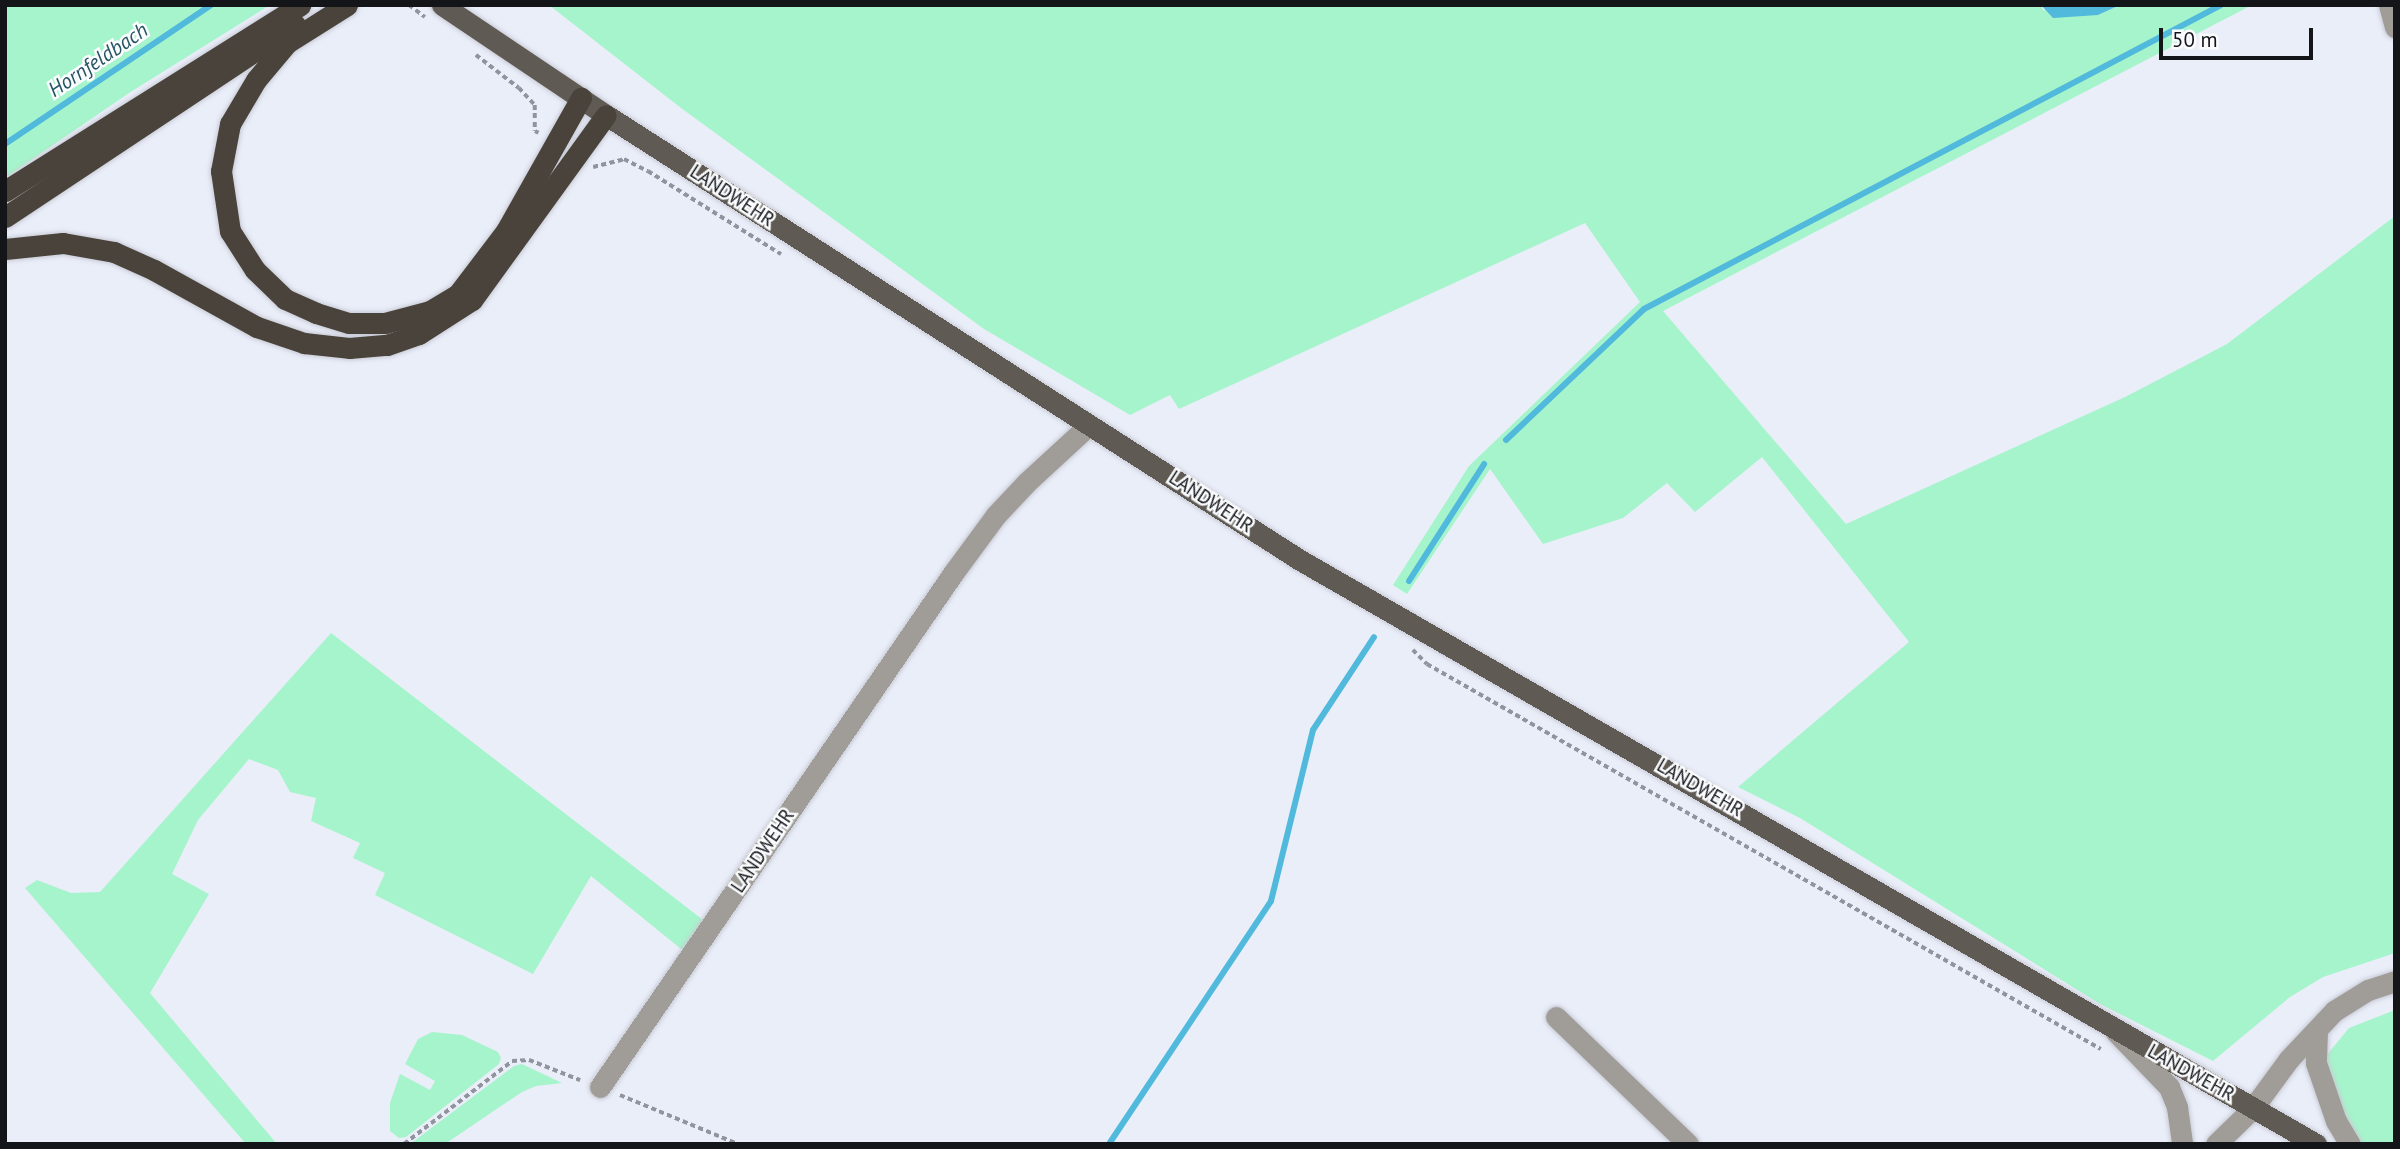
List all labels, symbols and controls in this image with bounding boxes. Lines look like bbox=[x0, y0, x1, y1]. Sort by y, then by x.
scale bar bbox=[2162, 14, 2316, 58]
water label: Hornfeldbach bbox=[43, 17, 153, 103]
text: 50 m bbox=[2172, 26, 2218, 53]
street label: LANDWEHR bbox=[686, 160, 778, 232]
street label: LANDWEHR bbox=[1165, 466, 1257, 538]
street label: LANDWEHR bbox=[1653, 754, 1747, 822]
street label: LANDWEHR bbox=[727, 805, 799, 897]
street label: LANDWEHR bbox=[2144, 1040, 2238, 1106]

